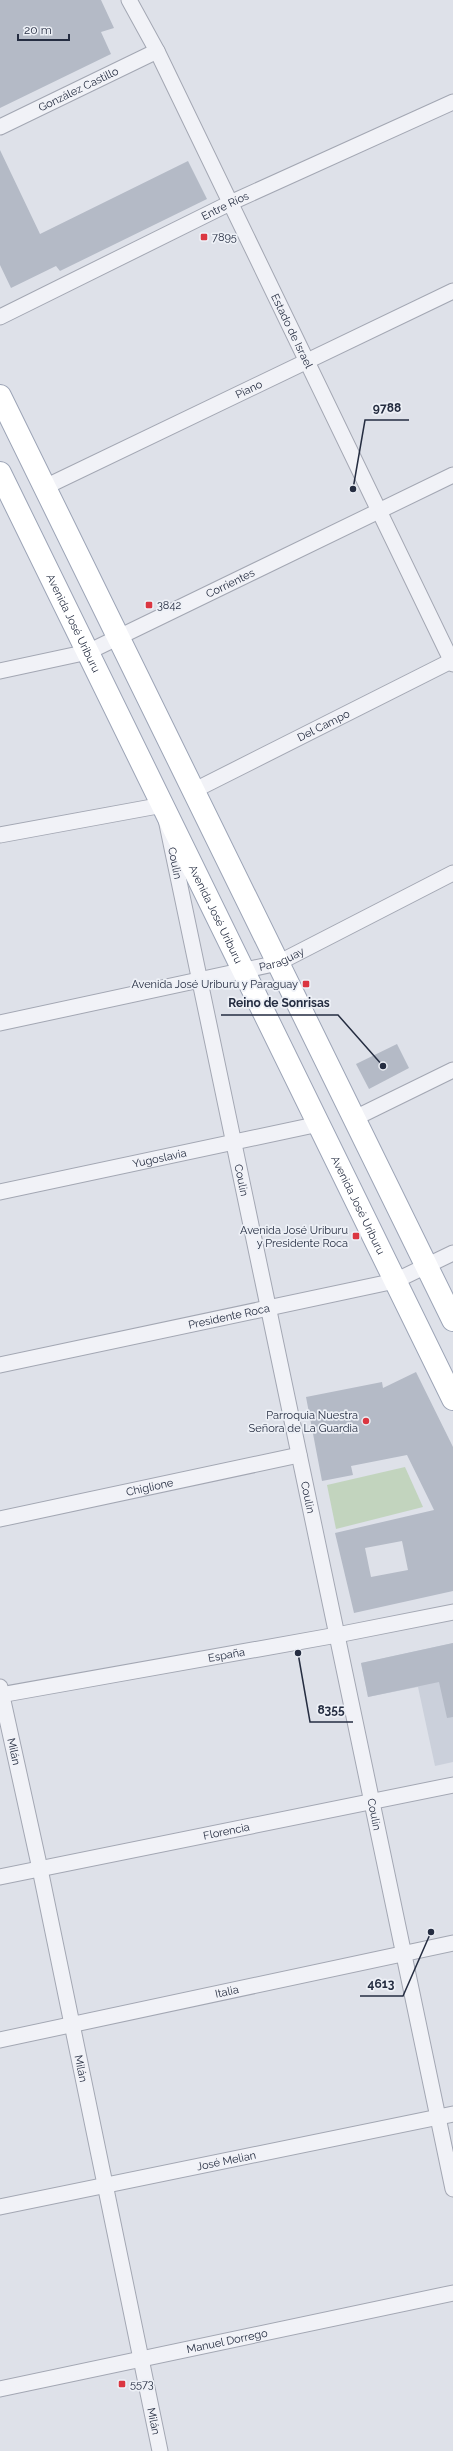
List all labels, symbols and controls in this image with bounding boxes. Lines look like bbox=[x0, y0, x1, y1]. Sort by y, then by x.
scale bar bbox=[18, 16, 69, 42]
text: 20 m bbox=[24, 23, 52, 37]
street label: González Castillo bbox=[36, 64, 121, 114]
street label: Entre Ríos bbox=[199, 189, 251, 223]
place label: 7895 bbox=[212, 231, 237, 244]
marker: 7895 bbox=[199, 232, 209, 242]
street label: Estado de Israel bbox=[269, 291, 316, 370]
street label: Piano bbox=[233, 377, 265, 401]
callout: 9788 bbox=[365, 396, 409, 420]
text: 9788 bbox=[373, 401, 401, 415]
street label: Corrientes bbox=[204, 566, 257, 600]
street label: Avenida José Uriburu bbox=[44, 572, 103, 674]
place label: 3842 bbox=[157, 599, 181, 612]
marker: 3842 bbox=[144, 600, 154, 610]
street label: Del Campo bbox=[295, 707, 352, 744]
street label: Coulin bbox=[165, 846, 185, 880]
street label: Avenida José Uriburu bbox=[186, 863, 245, 965]
street label: Paraguay bbox=[258, 944, 306, 973]
place label: Avenida José Uriburu y Paraguay bbox=[131, 978, 298, 991]
marker: Avenida José Uriburu y Paraguay bbox=[301, 979, 311, 989]
callout: Reino de Sonrisas bbox=[221, 991, 338, 1015]
text: Reino de Sonrisas bbox=[228, 996, 330, 1010]
street label: Yugoslavia bbox=[131, 1146, 188, 1170]
street label: Avenida José Uriburu bbox=[329, 1154, 388, 1256]
street label: Coulin bbox=[232, 1163, 251, 1197]
place label: Avenida José Uriburu y Presidente Roca bbox=[240, 1224, 348, 1250]
marker: Avenida José Uriburu y Presidente Roca bbox=[351, 1231, 361, 1241]
street label: Presidente Roca bbox=[187, 1301, 271, 1331]
place label: Parroquia Nuestra Señora de La Guardia bbox=[249, 1409, 358, 1435]
marker: Parroquia Nuestra Señora de La Guardia bbox=[361, 1416, 371, 1426]
street label: Chiglione bbox=[125, 1475, 175, 1498]
street label: Coulin bbox=[298, 1480, 318, 1514]
street label: España bbox=[207, 1645, 246, 1664]
callout: 8355 bbox=[310, 1698, 353, 1722]
text: 8355 bbox=[317, 1703, 345, 1717]
street label: Milán bbox=[5, 1737, 23, 1766]
street label: Coulin bbox=[365, 1797, 384, 1832]
street label: Florencia bbox=[202, 1820, 251, 1842]
callout: 4613 bbox=[360, 1972, 403, 1996]
text: 4613 bbox=[368, 1977, 395, 1991]
street label: Italia bbox=[214, 1983, 240, 2000]
street label: Milán bbox=[72, 2054, 90, 2083]
street label: José Melian bbox=[195, 2148, 257, 2173]
street label: Manuel Dorrego bbox=[185, 2326, 269, 2356]
place label: 5573 bbox=[130, 2378, 154, 2391]
marker: 5573 bbox=[117, 2379, 127, 2389]
street label: Milán bbox=[145, 2406, 163, 2436]

